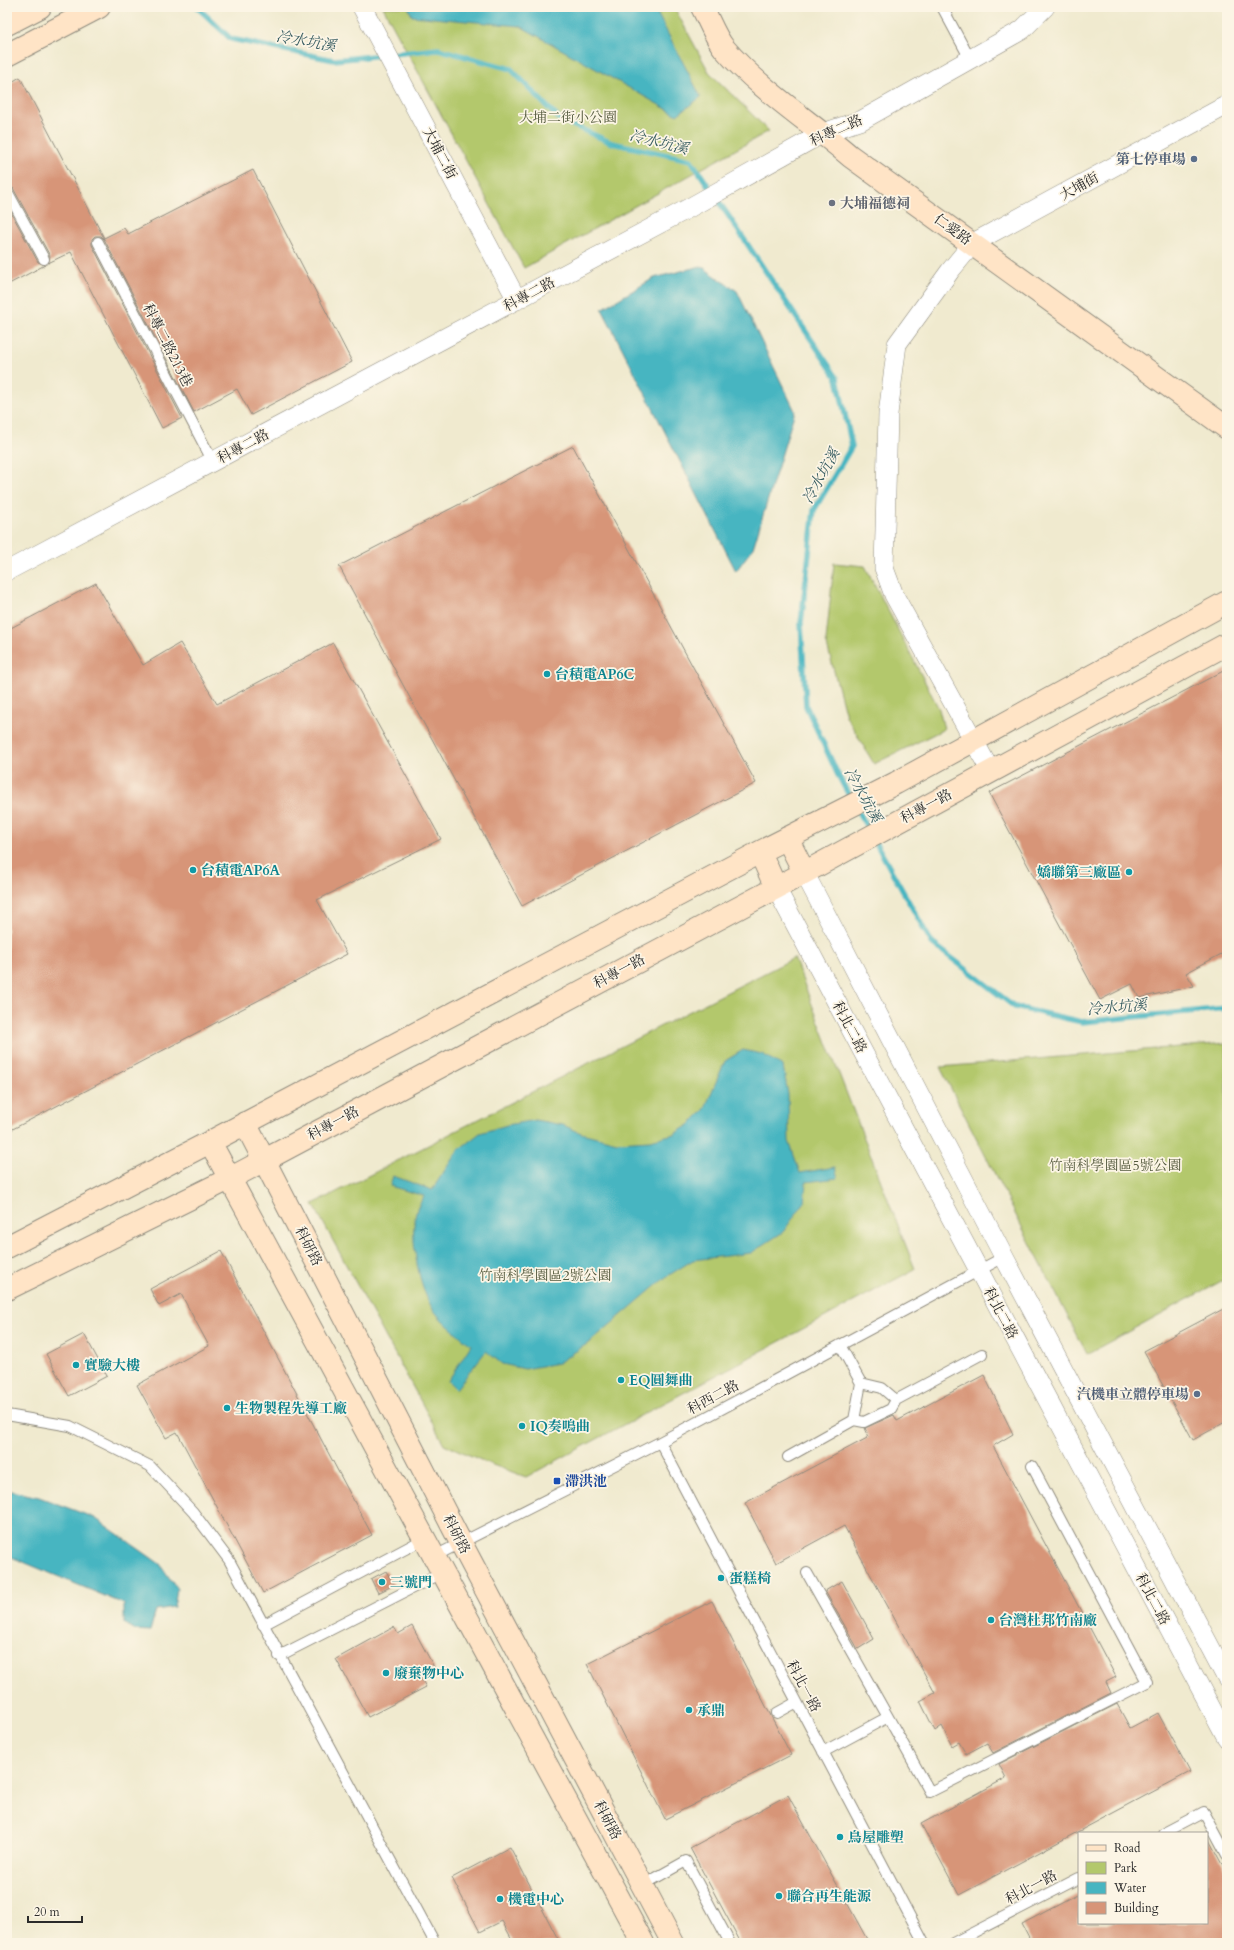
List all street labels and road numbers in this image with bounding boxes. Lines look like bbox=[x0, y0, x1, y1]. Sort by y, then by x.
street label: 科專二路 bbox=[807, 110, 866, 151]
street label: 大埔二街 bbox=[418, 124, 461, 182]
street label: 大埔街 bbox=[1056, 168, 1102, 205]
street label: 仁愛路 bbox=[930, 209, 975, 249]
street label: 科專二路 bbox=[500, 273, 558, 316]
street label: 科專二路213巷 bbox=[138, 300, 197, 390]
street label: 科專二路 bbox=[214, 425, 272, 468]
street label: 科專一路 bbox=[897, 785, 955, 828]
street label: 科專一路 bbox=[590, 950, 648, 993]
street label: 科北二路 bbox=[828, 998, 871, 1056]
street label: 科專一路 bbox=[304, 1102, 362, 1145]
street label: 科研路 bbox=[291, 1223, 327, 1269]
street label: 科北二路 bbox=[979, 1284, 1022, 1342]
street label: 科西二路 bbox=[684, 1376, 742, 1419]
street label: 科研路 bbox=[439, 1511, 475, 1557]
street label: 科北二路 bbox=[1131, 1570, 1174, 1628]
street label: 科北一路 bbox=[782, 1657, 825, 1715]
street label: 科研路 bbox=[589, 1797, 626, 1843]
street label: 科北一路 bbox=[1002, 1866, 1060, 1909]

